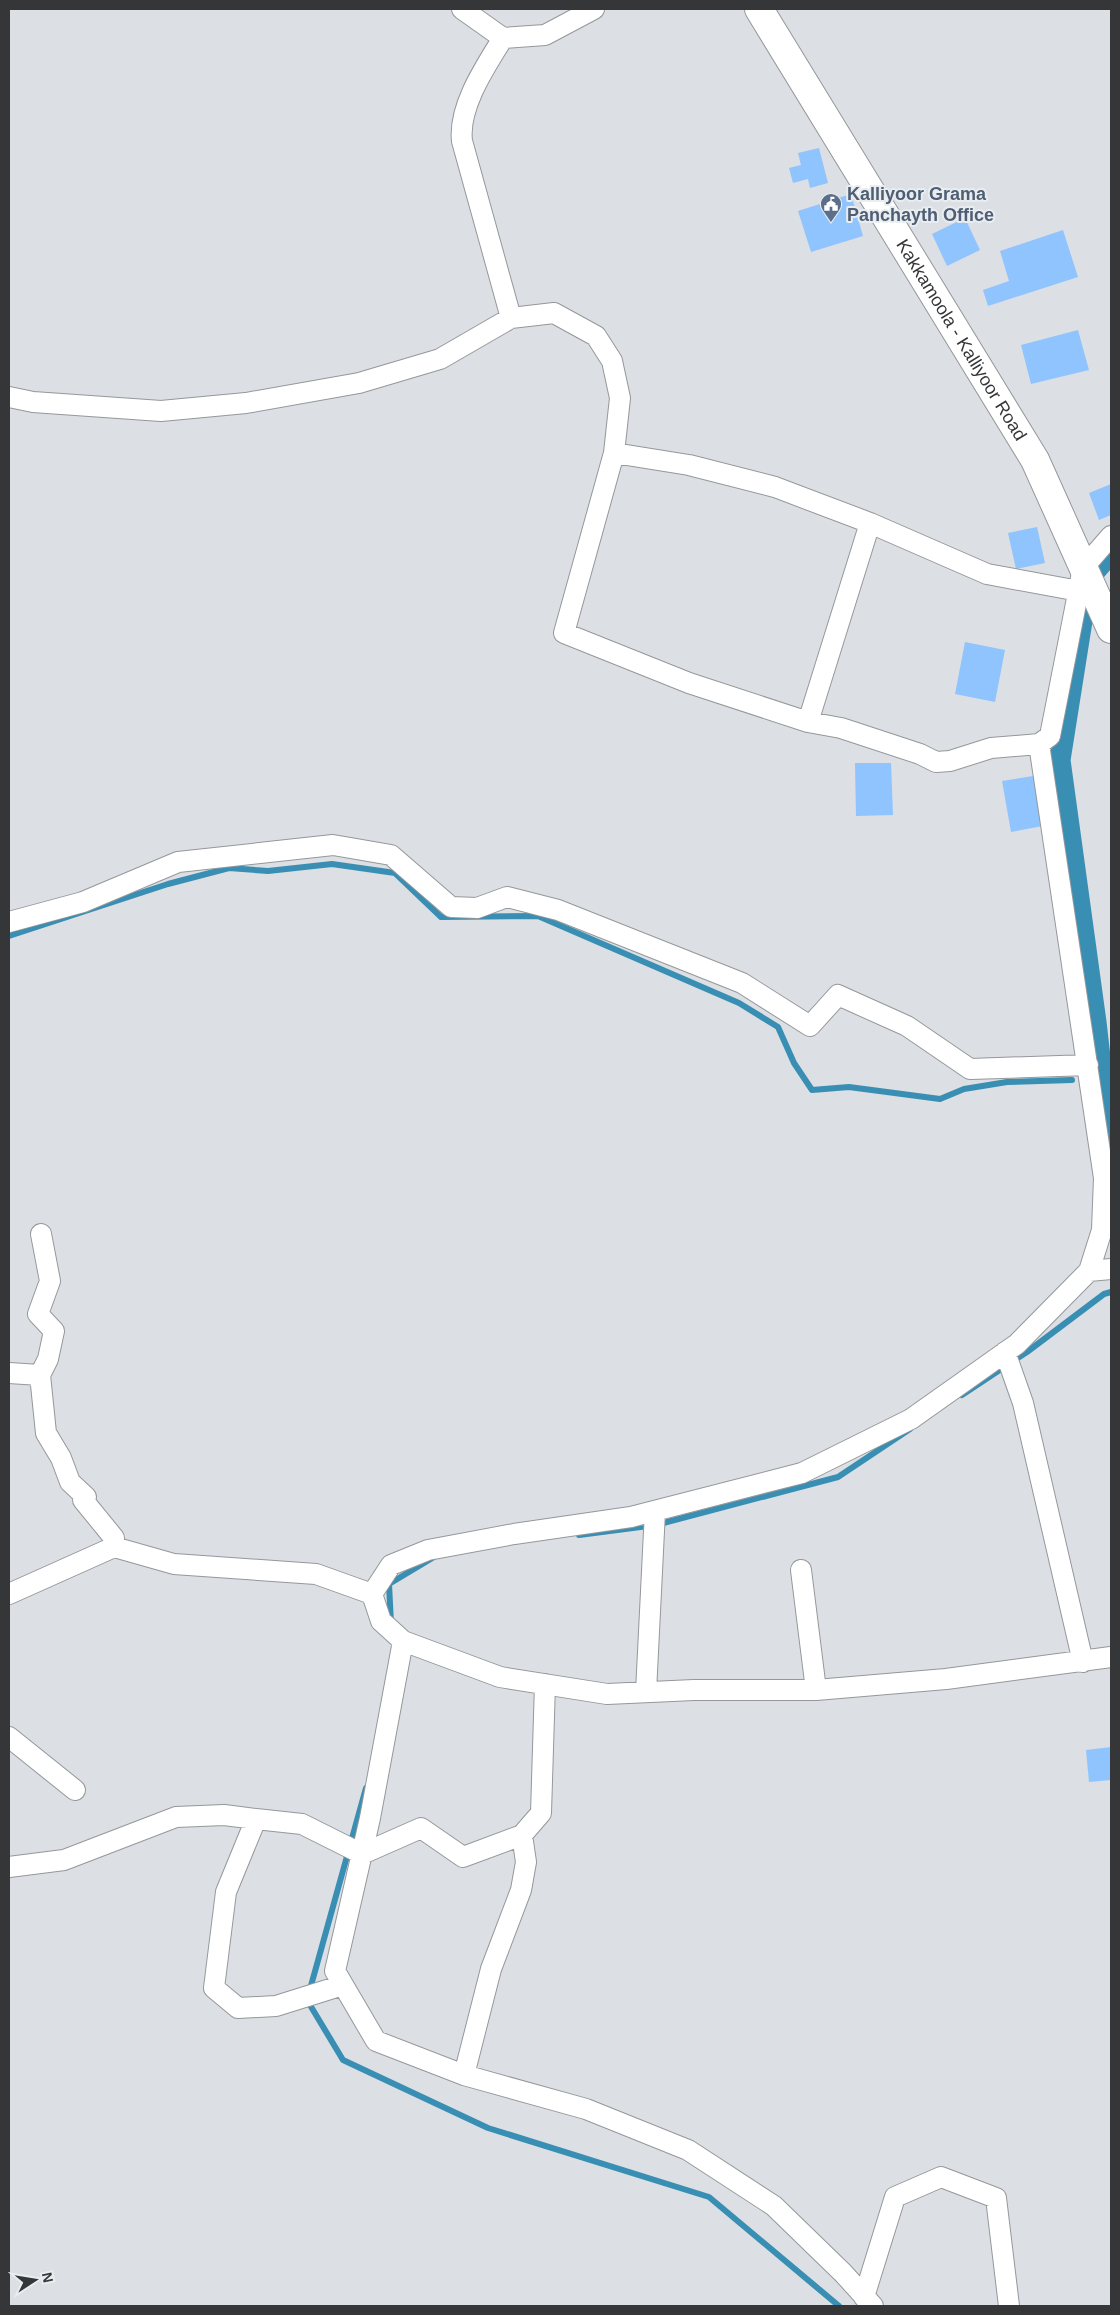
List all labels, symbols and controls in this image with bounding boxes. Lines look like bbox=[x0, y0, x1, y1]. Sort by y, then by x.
place label: Kalliyoor Grama Panchayth Office bbox=[847, 184, 994, 225]
public building icon: Kalliyoor Grama Panchayth Office bbox=[819, 192, 843, 223]
street label: Kakkamoola - Kalliyoor Road bbox=[892, 236, 1031, 444]
north arrow bbox=[10, 2255, 60, 2305]
text: N bbox=[39, 2271, 57, 2284]

